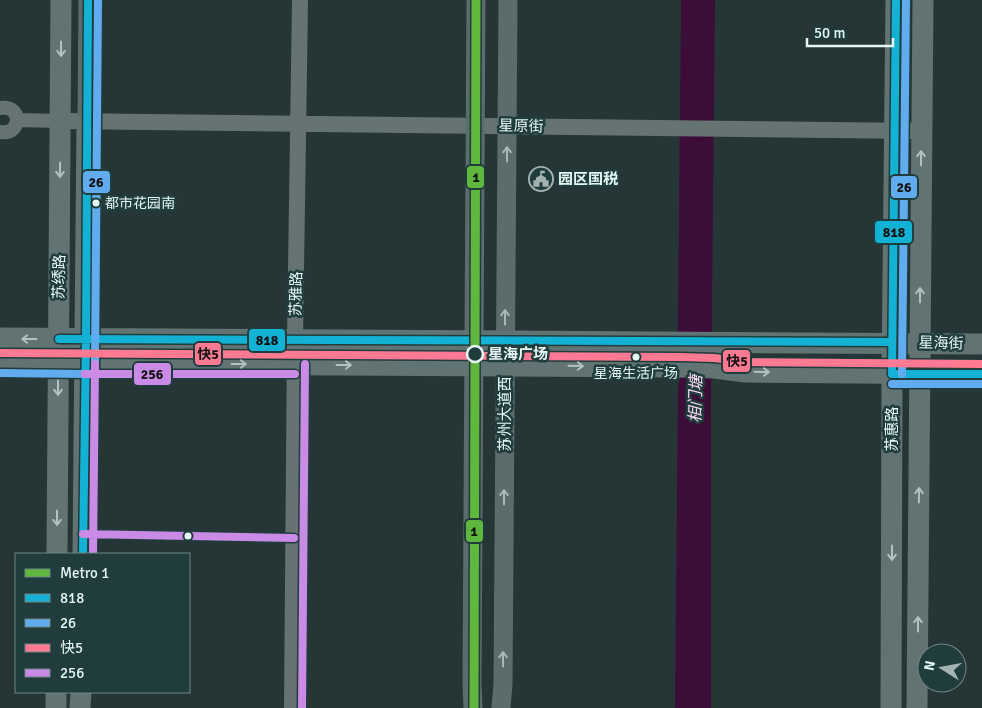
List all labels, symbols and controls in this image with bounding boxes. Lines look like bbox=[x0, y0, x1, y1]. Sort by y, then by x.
scale bar bbox=[807, 15, 893, 47]
text: 50 m bbox=[814, 24, 845, 42]
one-way arrow bbox=[56, 40, 66, 56]
street label: 星原街 bbox=[498, 117, 544, 135]
one-way arrow bbox=[502, 147, 511, 163]
one-way arrow bbox=[916, 150, 926, 166]
one-way arrow bbox=[56, 162, 65, 178]
line badge: 1 bbox=[466, 165, 485, 189]
public building icon: 园区国税 bbox=[528, 166, 554, 192]
text: 1 bbox=[472, 169, 480, 186]
line badge: 26 bbox=[82, 170, 111, 194]
place label: 园区国税 bbox=[558, 170, 619, 188]
text: 26 bbox=[88, 174, 104, 191]
line badge: 26 bbox=[890, 175, 918, 199]
text: 26 bbox=[896, 179, 912, 196]
place label: 都市花园南 bbox=[105, 195, 175, 212]
marker: 都市花园南 bbox=[91, 198, 101, 208]
line badge: 818 bbox=[874, 220, 913, 244]
text: 818 bbox=[883, 224, 906, 241]
street label: 苏绣路 bbox=[50, 254, 68, 300]
street label: 苏雅路 bbox=[287, 271, 305, 317]
one-way arrow bbox=[915, 287, 925, 303]
one-way arrow bbox=[500, 309, 510, 326]
line badge: 818 bbox=[248, 328, 286, 352]
text: 818 bbox=[256, 332, 279, 349]
one-way arrow bbox=[22, 334, 38, 344]
street label: 星海街 bbox=[918, 334, 964, 352]
line badge: 快5 bbox=[194, 342, 222, 366]
marker: 星海广场 bbox=[466, 345, 484, 363]
place label: 星海广场 bbox=[488, 345, 548, 363]
text: 快5 bbox=[197, 346, 219, 363]
line badge: 快5 bbox=[722, 349, 751, 373]
marker: 星海生活广场 bbox=[631, 352, 641, 362]
text: 快5 bbox=[726, 353, 748, 370]
one-way arrow bbox=[230, 359, 247, 369]
one-way arrow bbox=[336, 360, 352, 369]
one-way arrow bbox=[568, 361, 584, 371]
line badge: 256 bbox=[133, 362, 172, 386]
place label: 星海生活广场 bbox=[594, 365, 678, 382]
text: 256 bbox=[141, 366, 164, 383]
one-way arrow bbox=[754, 367, 770, 377]
water label: 相门塘 bbox=[686, 372, 706, 423]
street label: 苏州大道西 bbox=[496, 376, 514, 452]
one-way arrow bbox=[53, 379, 63, 395]
street label: 苏惠路 bbox=[883, 406, 901, 452]
one-way arrow bbox=[914, 487, 924, 504]
one-way arrow bbox=[499, 489, 509, 506]
one-way arrow bbox=[52, 510, 62, 526]
line badge: 1 bbox=[465, 519, 484, 543]
text: 1 bbox=[470, 523, 478, 540]
unlabelled marker bbox=[183, 531, 193, 541]
one-way arrow bbox=[887, 544, 897, 561]
legend bbox=[15, 553, 190, 693]
text: Metro 1 bbox=[60, 564, 109, 582]
text: 818 bbox=[60, 589, 84, 607]
text: 26 bbox=[60, 614, 76, 632]
one-way arrow bbox=[913, 617, 923, 633]
text: 快5 bbox=[60, 639, 83, 657]
north arrow bbox=[917, 643, 967, 693]
one-way arrow bbox=[498, 652, 508, 668]
text: N bbox=[920, 659, 939, 672]
text: 256 bbox=[60, 664, 84, 682]

